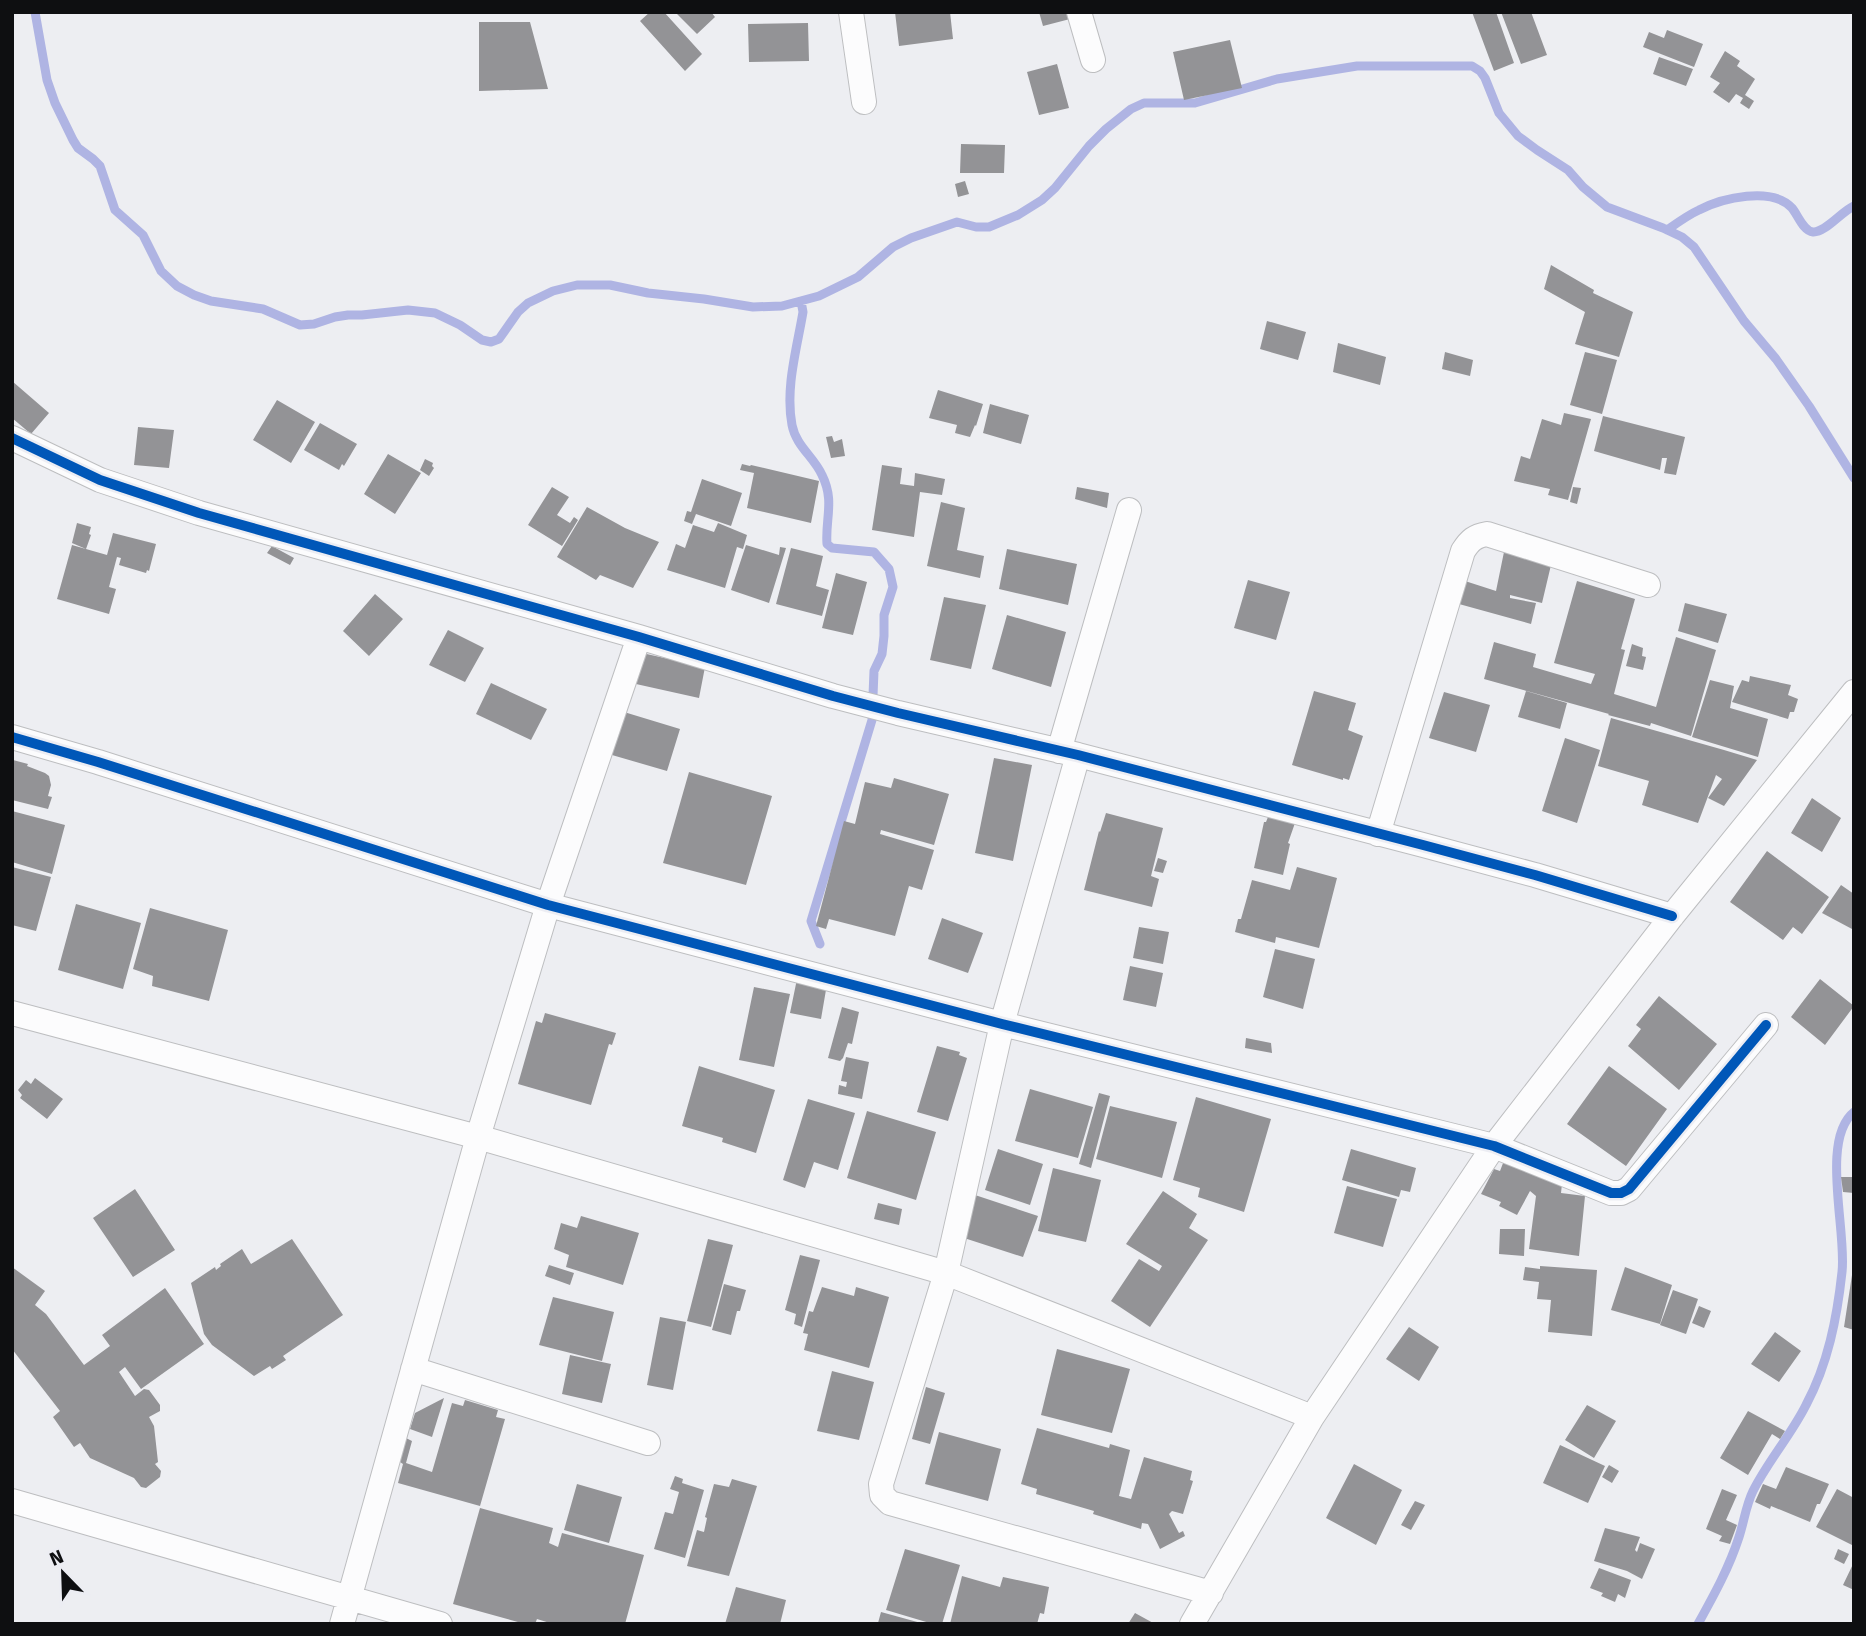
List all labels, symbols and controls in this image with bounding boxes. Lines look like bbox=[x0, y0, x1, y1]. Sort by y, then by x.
north arrow bbox=[28, 1538, 98, 1608]
text: N bbox=[46, 1545, 67, 1571]

